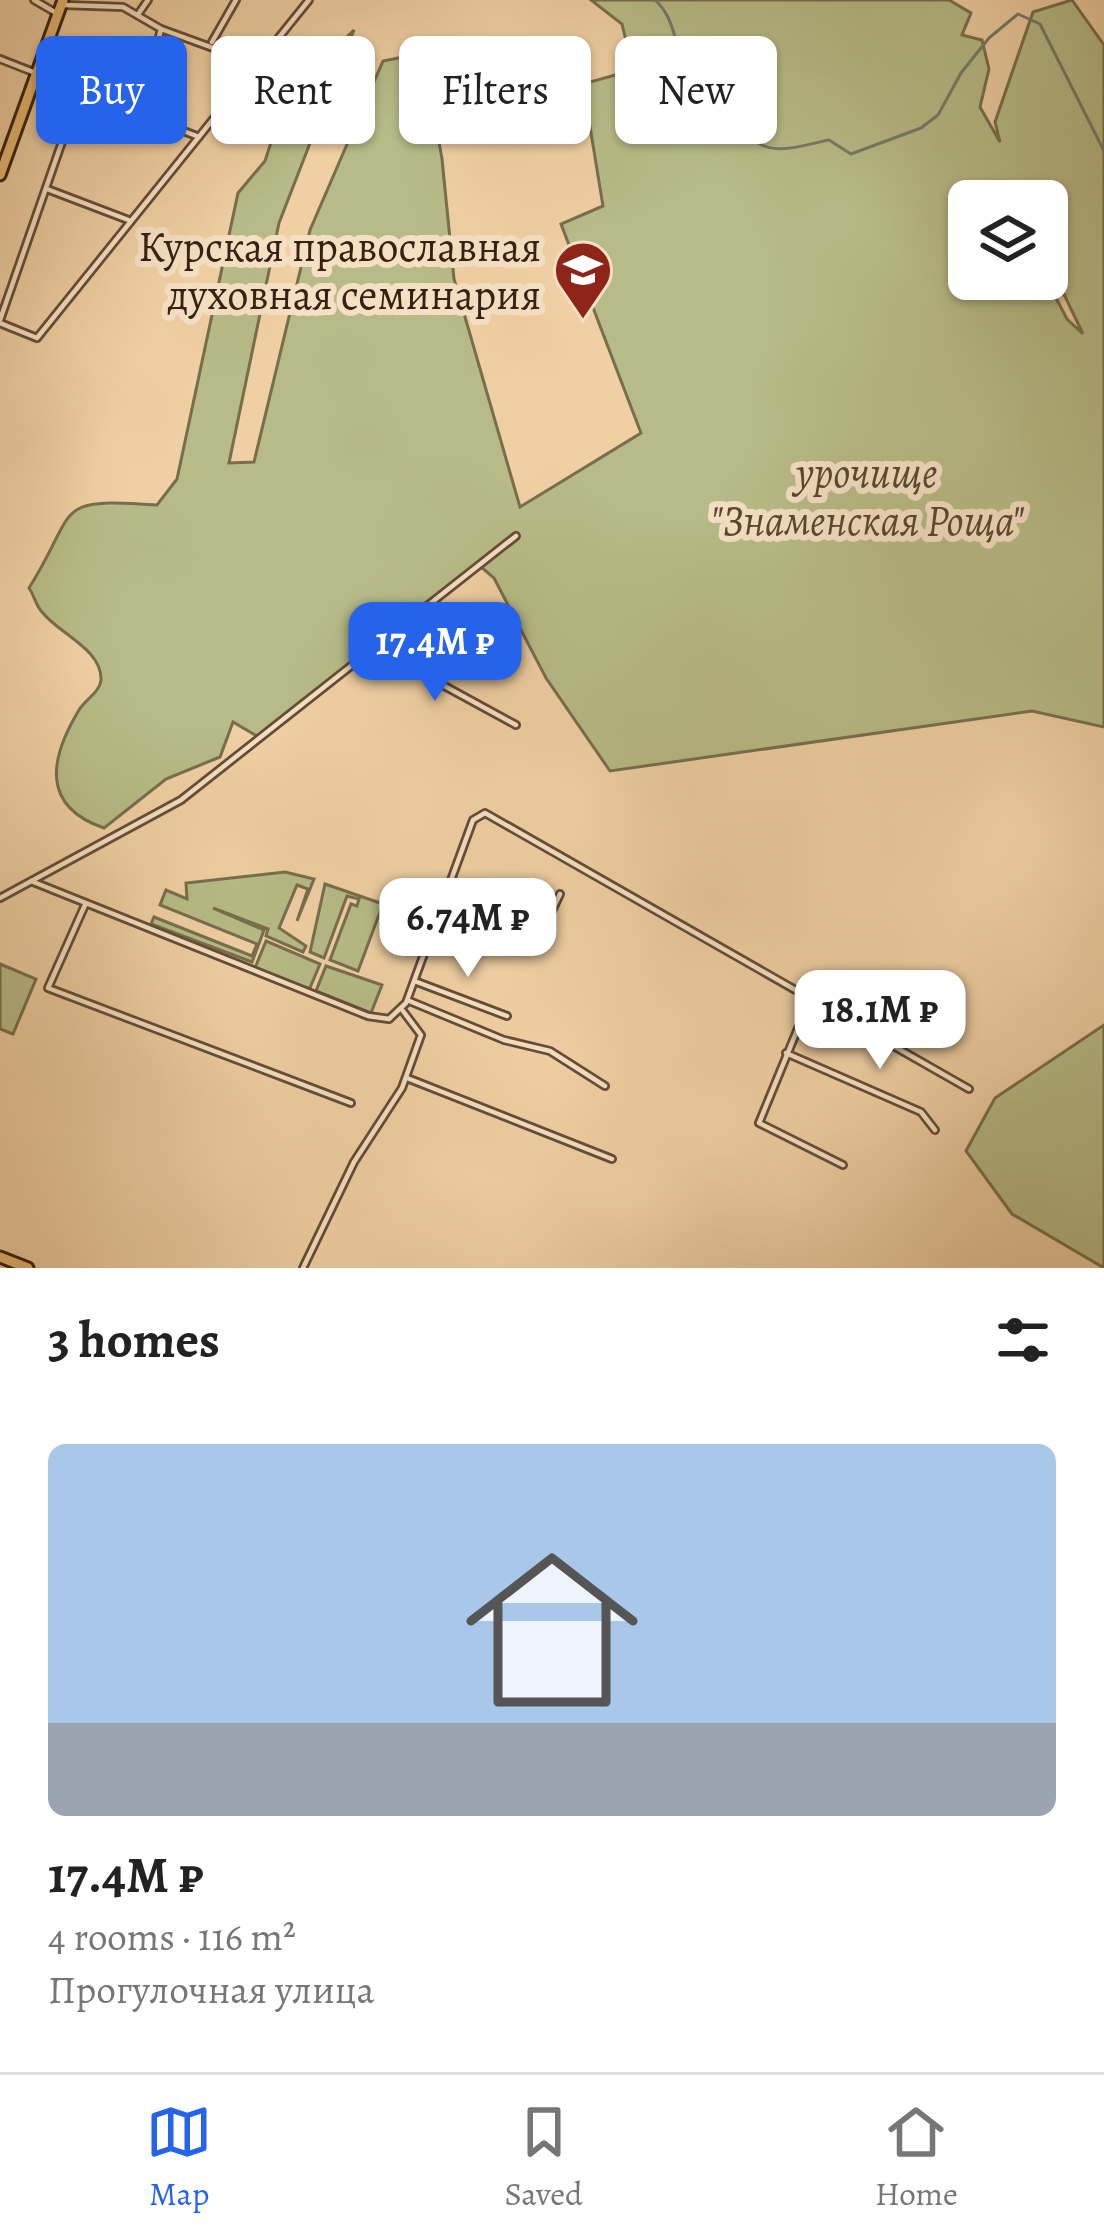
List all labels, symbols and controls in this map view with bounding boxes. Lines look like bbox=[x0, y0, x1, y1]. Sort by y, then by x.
chip: Buy bbox=[36, 36, 187, 144]
chip: Rent bbox=[211, 36, 375, 144]
chip: Filters bbox=[399, 36, 591, 144]
chip: New bbox=[615, 36, 777, 144]
map controls bbox=[948, 180, 1068, 300]
button: layers bbox=[948, 180, 1068, 300]
place label: Курская православная духовная семинария bbox=[138, 218, 541, 323]
school or university icon: Курская православная духовная семинария bbox=[552, 239, 614, 321]
park label: урочище "Знаменская Роща" bbox=[710, 444, 1024, 549]
pin: 17.4M ₽ bbox=[324, 602, 546, 704]
text: 17.4M ₽ bbox=[375, 614, 495, 667]
pin: 6.74M ₽ bbox=[357, 878, 579, 980]
text: 6.74M ₽ bbox=[406, 890, 530, 943]
pin: 18.1M ₽ bbox=[769, 970, 991, 1072]
text: 18.1M ₽ bbox=[822, 982, 938, 1035]
text: 3 homes bbox=[48, 1305, 220, 1375]
icon: filters bbox=[990, 1307, 1056, 1373]
icon: home bbox=[444, 1522, 660, 1738]
text: 17.4M ₽ bbox=[48, 1840, 204, 1910]
text: 4 rooms · 116 m² bbox=[48, 1910, 296, 1963]
text: Прогулочная улица bbox=[48, 1963, 374, 2016]
tab: Map bbox=[146, 2099, 212, 2216]
tab: Saved bbox=[504, 2099, 583, 2216]
tab: Home bbox=[875, 2099, 958, 2216]

